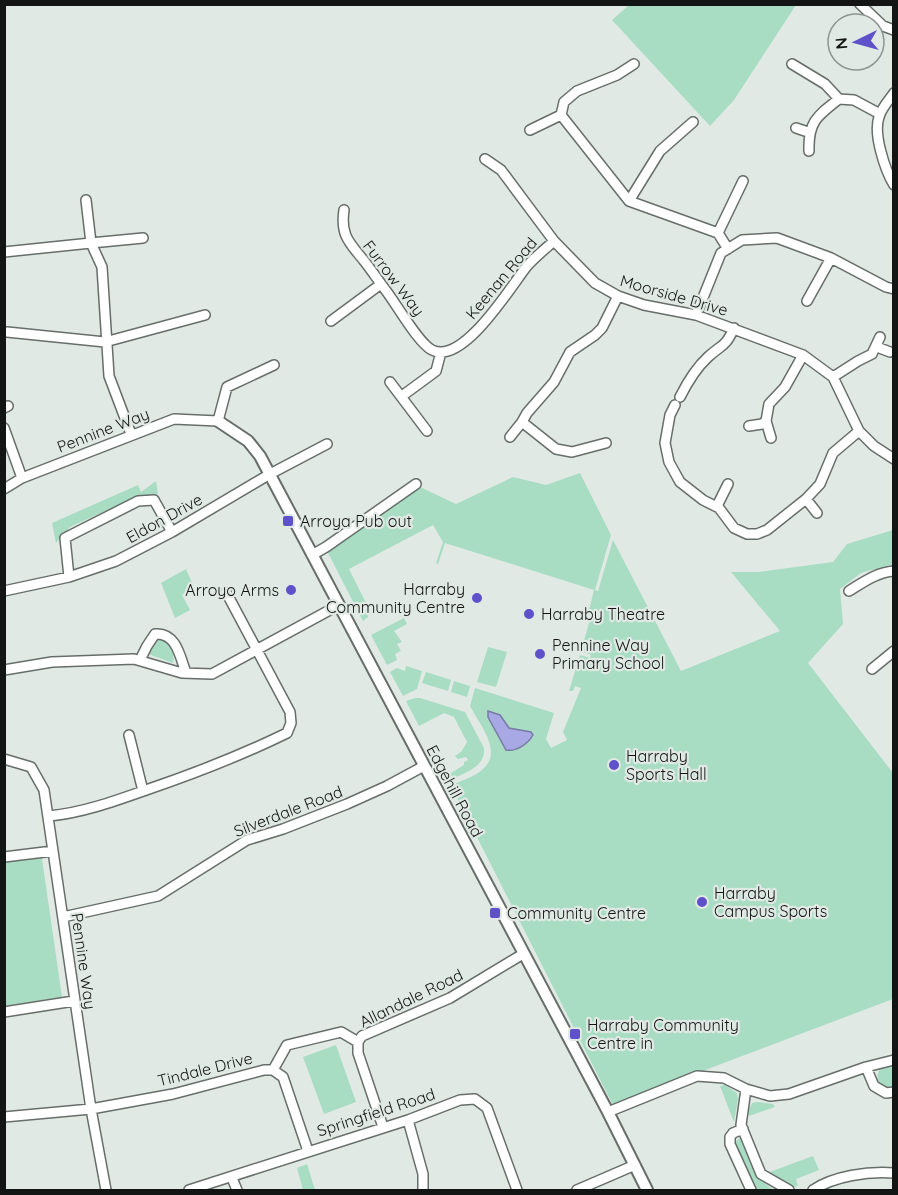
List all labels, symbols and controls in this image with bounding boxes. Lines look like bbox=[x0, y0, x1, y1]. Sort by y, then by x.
north arrow bbox=[826, 12, 886, 72]
text: N bbox=[831, 37, 852, 50]
street label: Keenan Road bbox=[461, 233, 541, 323]
street label: Furrow Way bbox=[359, 236, 429, 320]
street label: Moorside Drive bbox=[618, 270, 730, 320]
street label: Pennine Way bbox=[54, 403, 152, 457]
street label: Eldon Drive bbox=[122, 489, 206, 547]
place label: Arroya Pub out bbox=[300, 511, 412, 531]
marker: Arroya Pub out bbox=[281, 514, 295, 528]
place label: Harraby Community Centre bbox=[326, 579, 465, 617]
place label: Arroyo Arms bbox=[185, 580, 279, 600]
marker: Arroyo Arms bbox=[284, 583, 298, 597]
marker: Harraby Community Centre bbox=[470, 591, 484, 605]
place label: Harraby Theatre bbox=[541, 604, 665, 624]
marker: Harraby Theatre bbox=[522, 607, 536, 621]
place label: Pennine Way Primary School bbox=[552, 635, 664, 673]
marker: Pennine Way Primary School bbox=[533, 647, 547, 661]
street label: Edgehill Road bbox=[422, 742, 488, 840]
place label: Harraby Sports Hall bbox=[626, 746, 707, 784]
marker: Harraby Sports Hall bbox=[607, 758, 621, 772]
street label: Silverdale Road bbox=[231, 781, 345, 841]
place label: Harraby Campus Sports bbox=[714, 883, 827, 921]
marker: Harraby Campus Sports bbox=[695, 895, 709, 909]
place label: Community Centre bbox=[507, 903, 646, 923]
marker: Community Centre bbox=[488, 906, 502, 920]
street label: Pennine Way bbox=[67, 912, 101, 1010]
street label: Allandale Road bbox=[356, 964, 466, 1032]
place label: Harraby Community Centre in bbox=[587, 1015, 739, 1053]
marker: Harraby Community Centre in bbox=[568, 1027, 582, 1041]
street label: Tindale Drive bbox=[155, 1048, 255, 1090]
street label: Springfield Road bbox=[314, 1083, 438, 1141]

